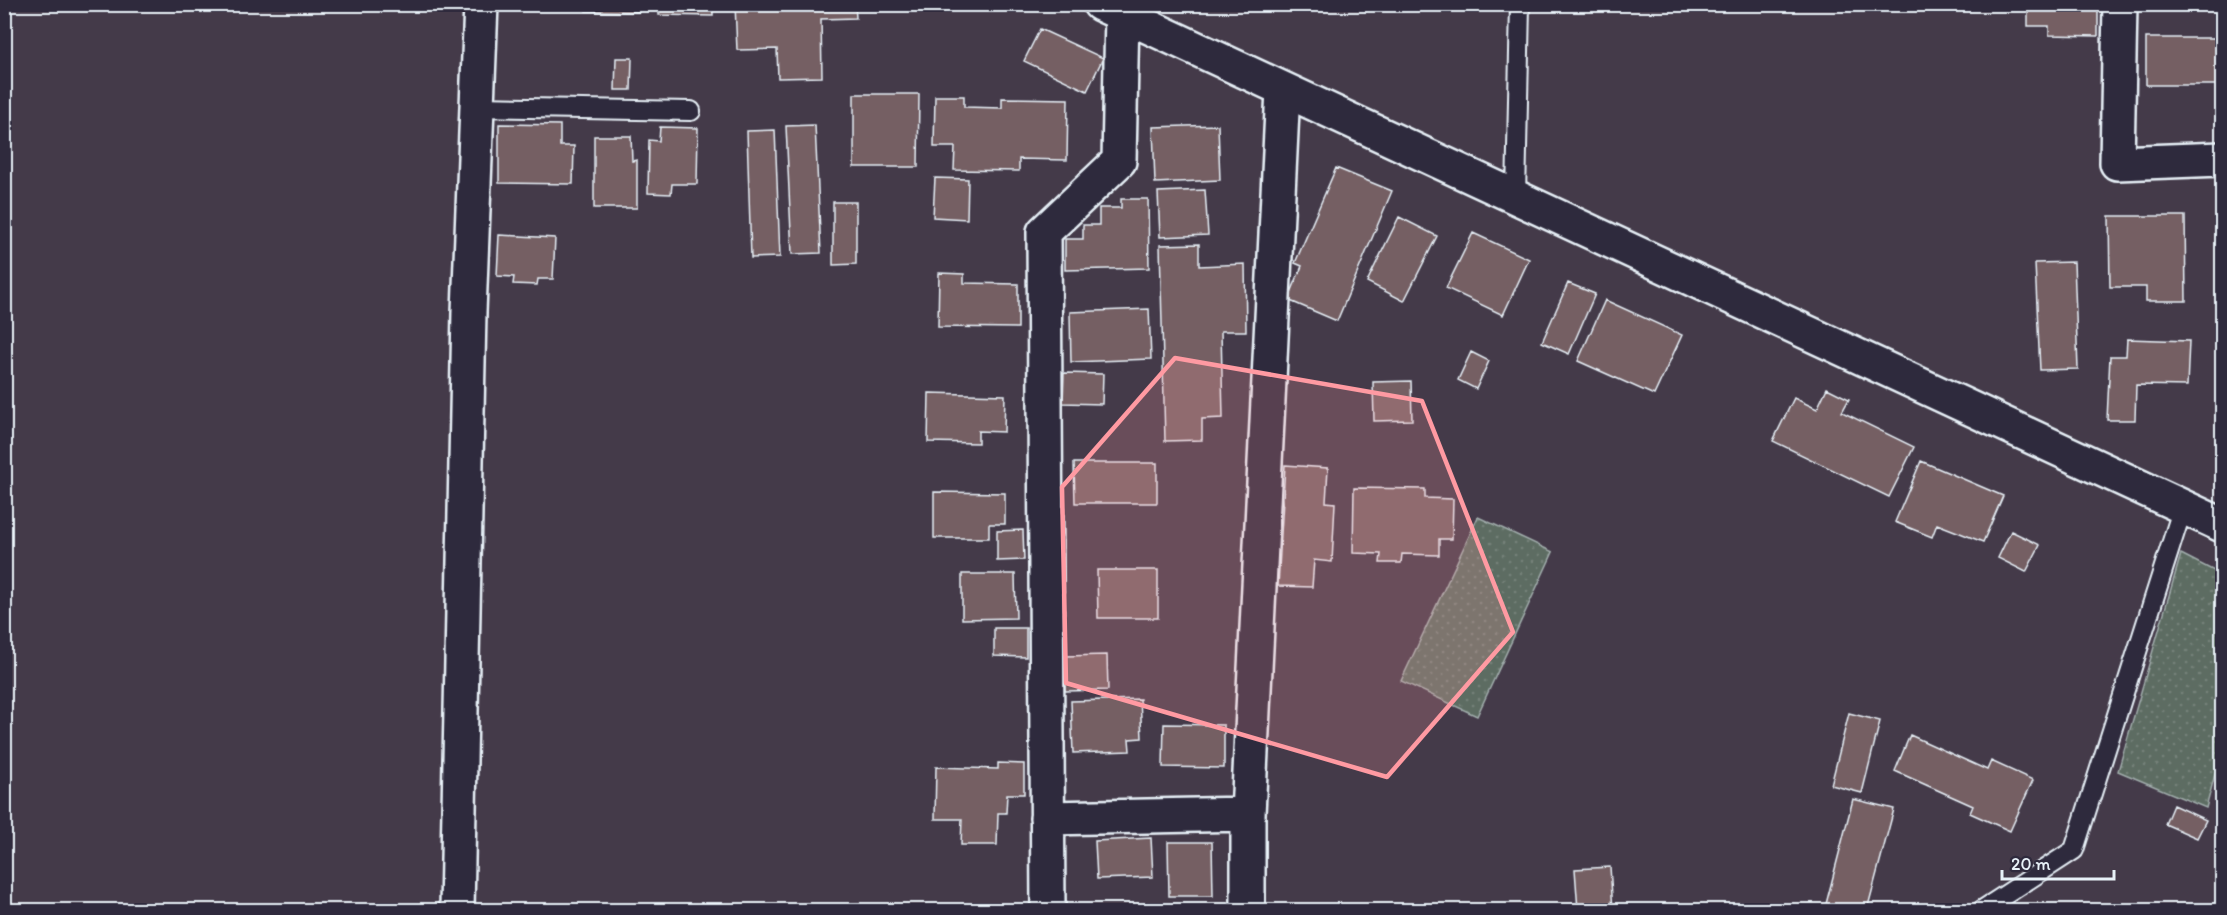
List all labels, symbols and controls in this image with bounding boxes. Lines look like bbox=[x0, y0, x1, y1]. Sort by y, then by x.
scale bar bbox=[2002, 843, 2114, 881]
text: 20 m bbox=[2011, 853, 2051, 875]

